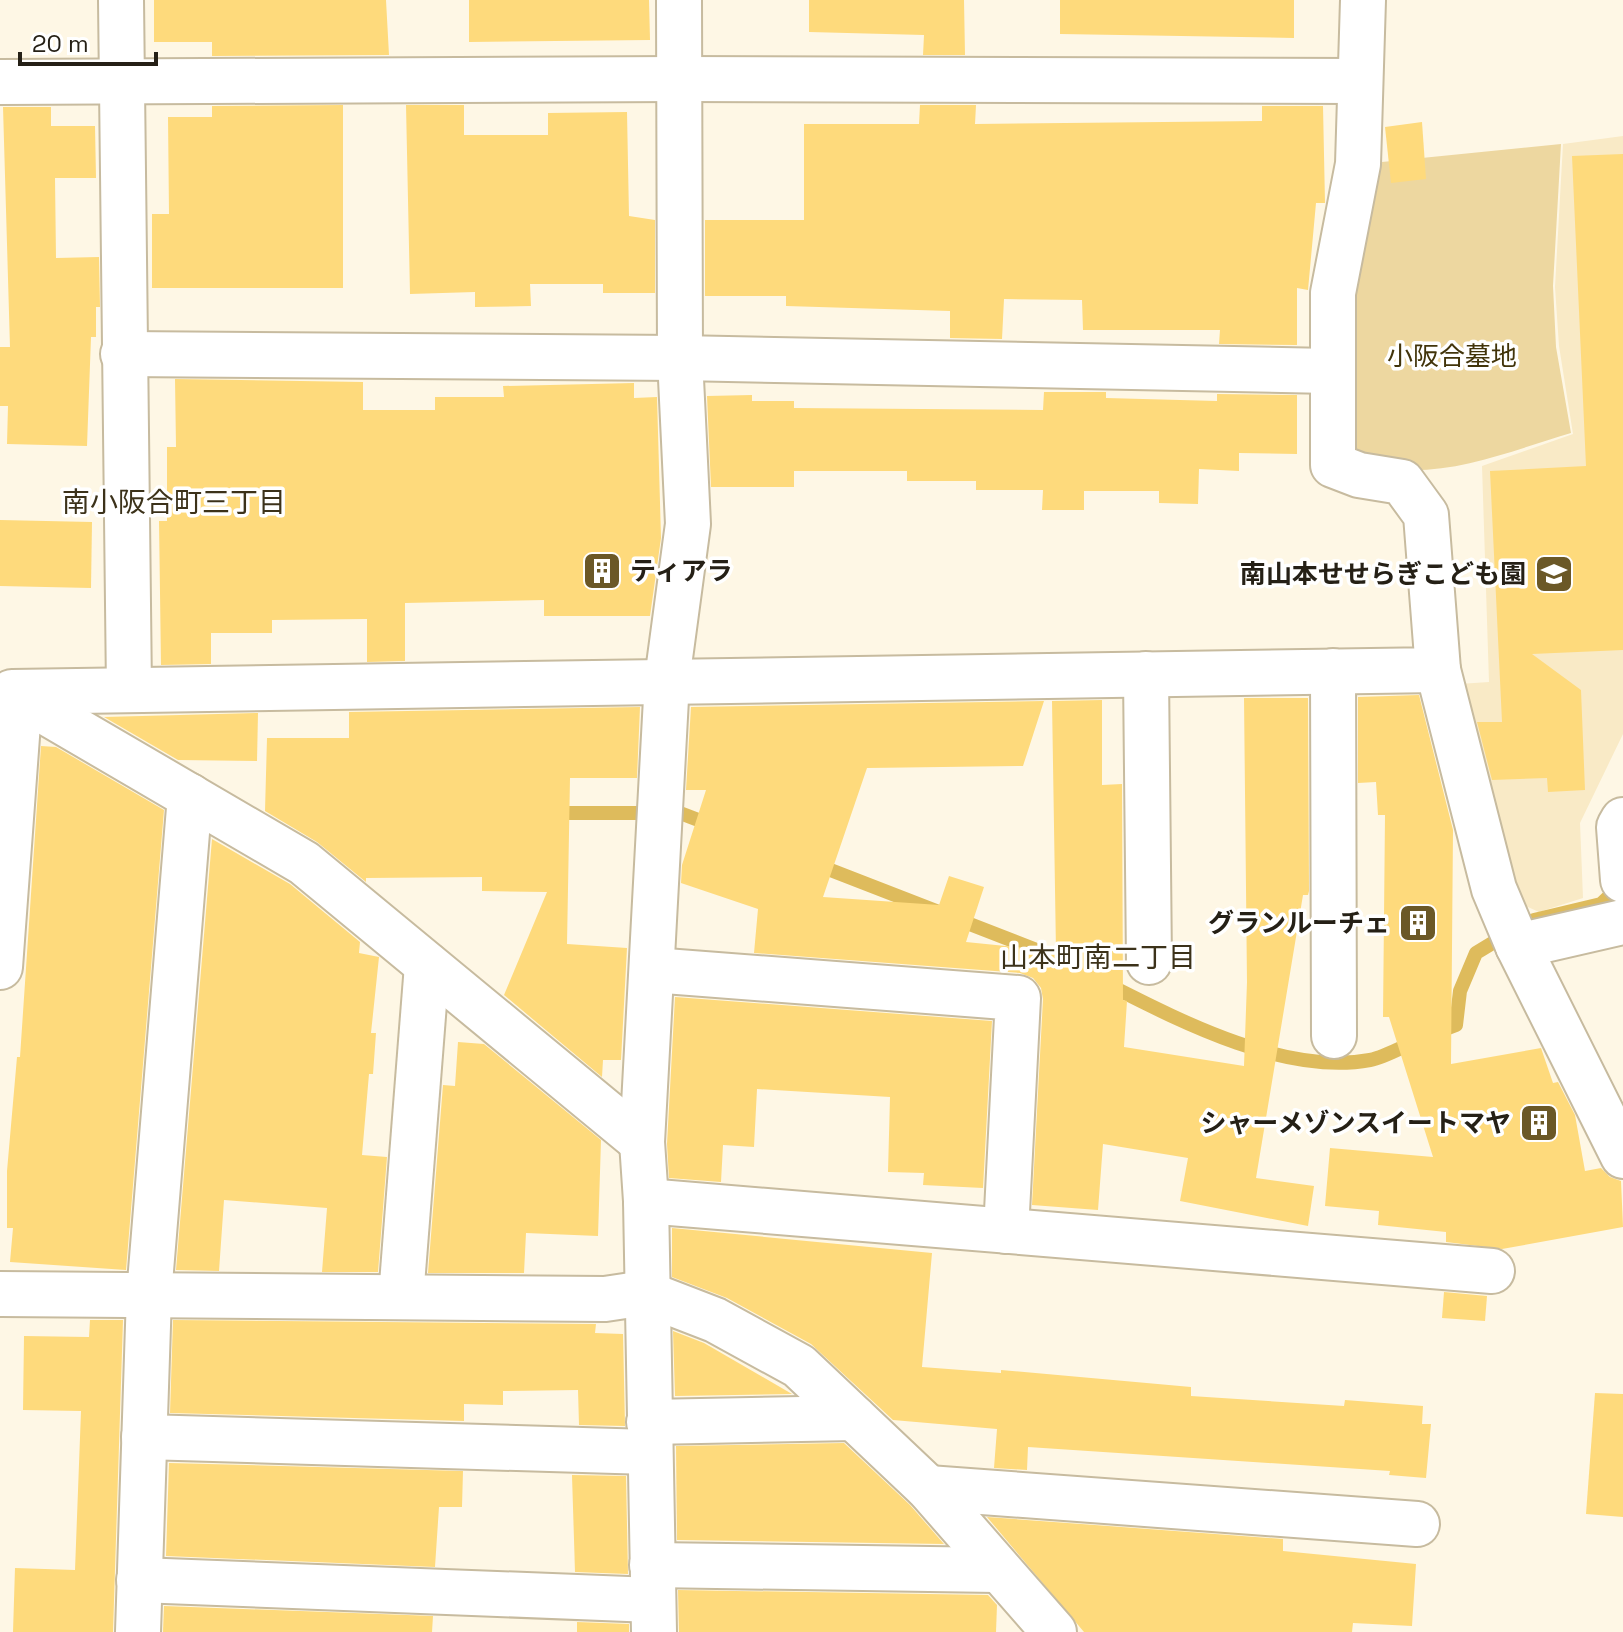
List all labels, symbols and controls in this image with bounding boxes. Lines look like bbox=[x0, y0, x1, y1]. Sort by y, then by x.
scale bar bbox=[20, 16, 156, 66]
text: 20 m bbox=[32, 28, 89, 59]
park label: 小阪合墓地 bbox=[1387, 339, 1517, 373]
district label: 南小阪合町三丁目 bbox=[62, 484, 286, 520]
building icon: ティアラ bbox=[581, 550, 623, 592]
school or university icon: 南山本せせらぎこども園 bbox=[1533, 553, 1575, 595]
place label: ティアラ bbox=[630, 554, 732, 588]
place label: 南山本せせらぎこども園 bbox=[1240, 557, 1526, 591]
building icon: グランルーチェ bbox=[1397, 902, 1439, 944]
place label: グランルーチェ bbox=[1208, 906, 1390, 940]
district label: 山本町南二丁目 bbox=[1000, 939, 1196, 975]
building icon: シャーメゾンスイートマヤ bbox=[1518, 1102, 1560, 1144]
place label: シャーメゾンスイートマヤ bbox=[1201, 1106, 1511, 1140]

